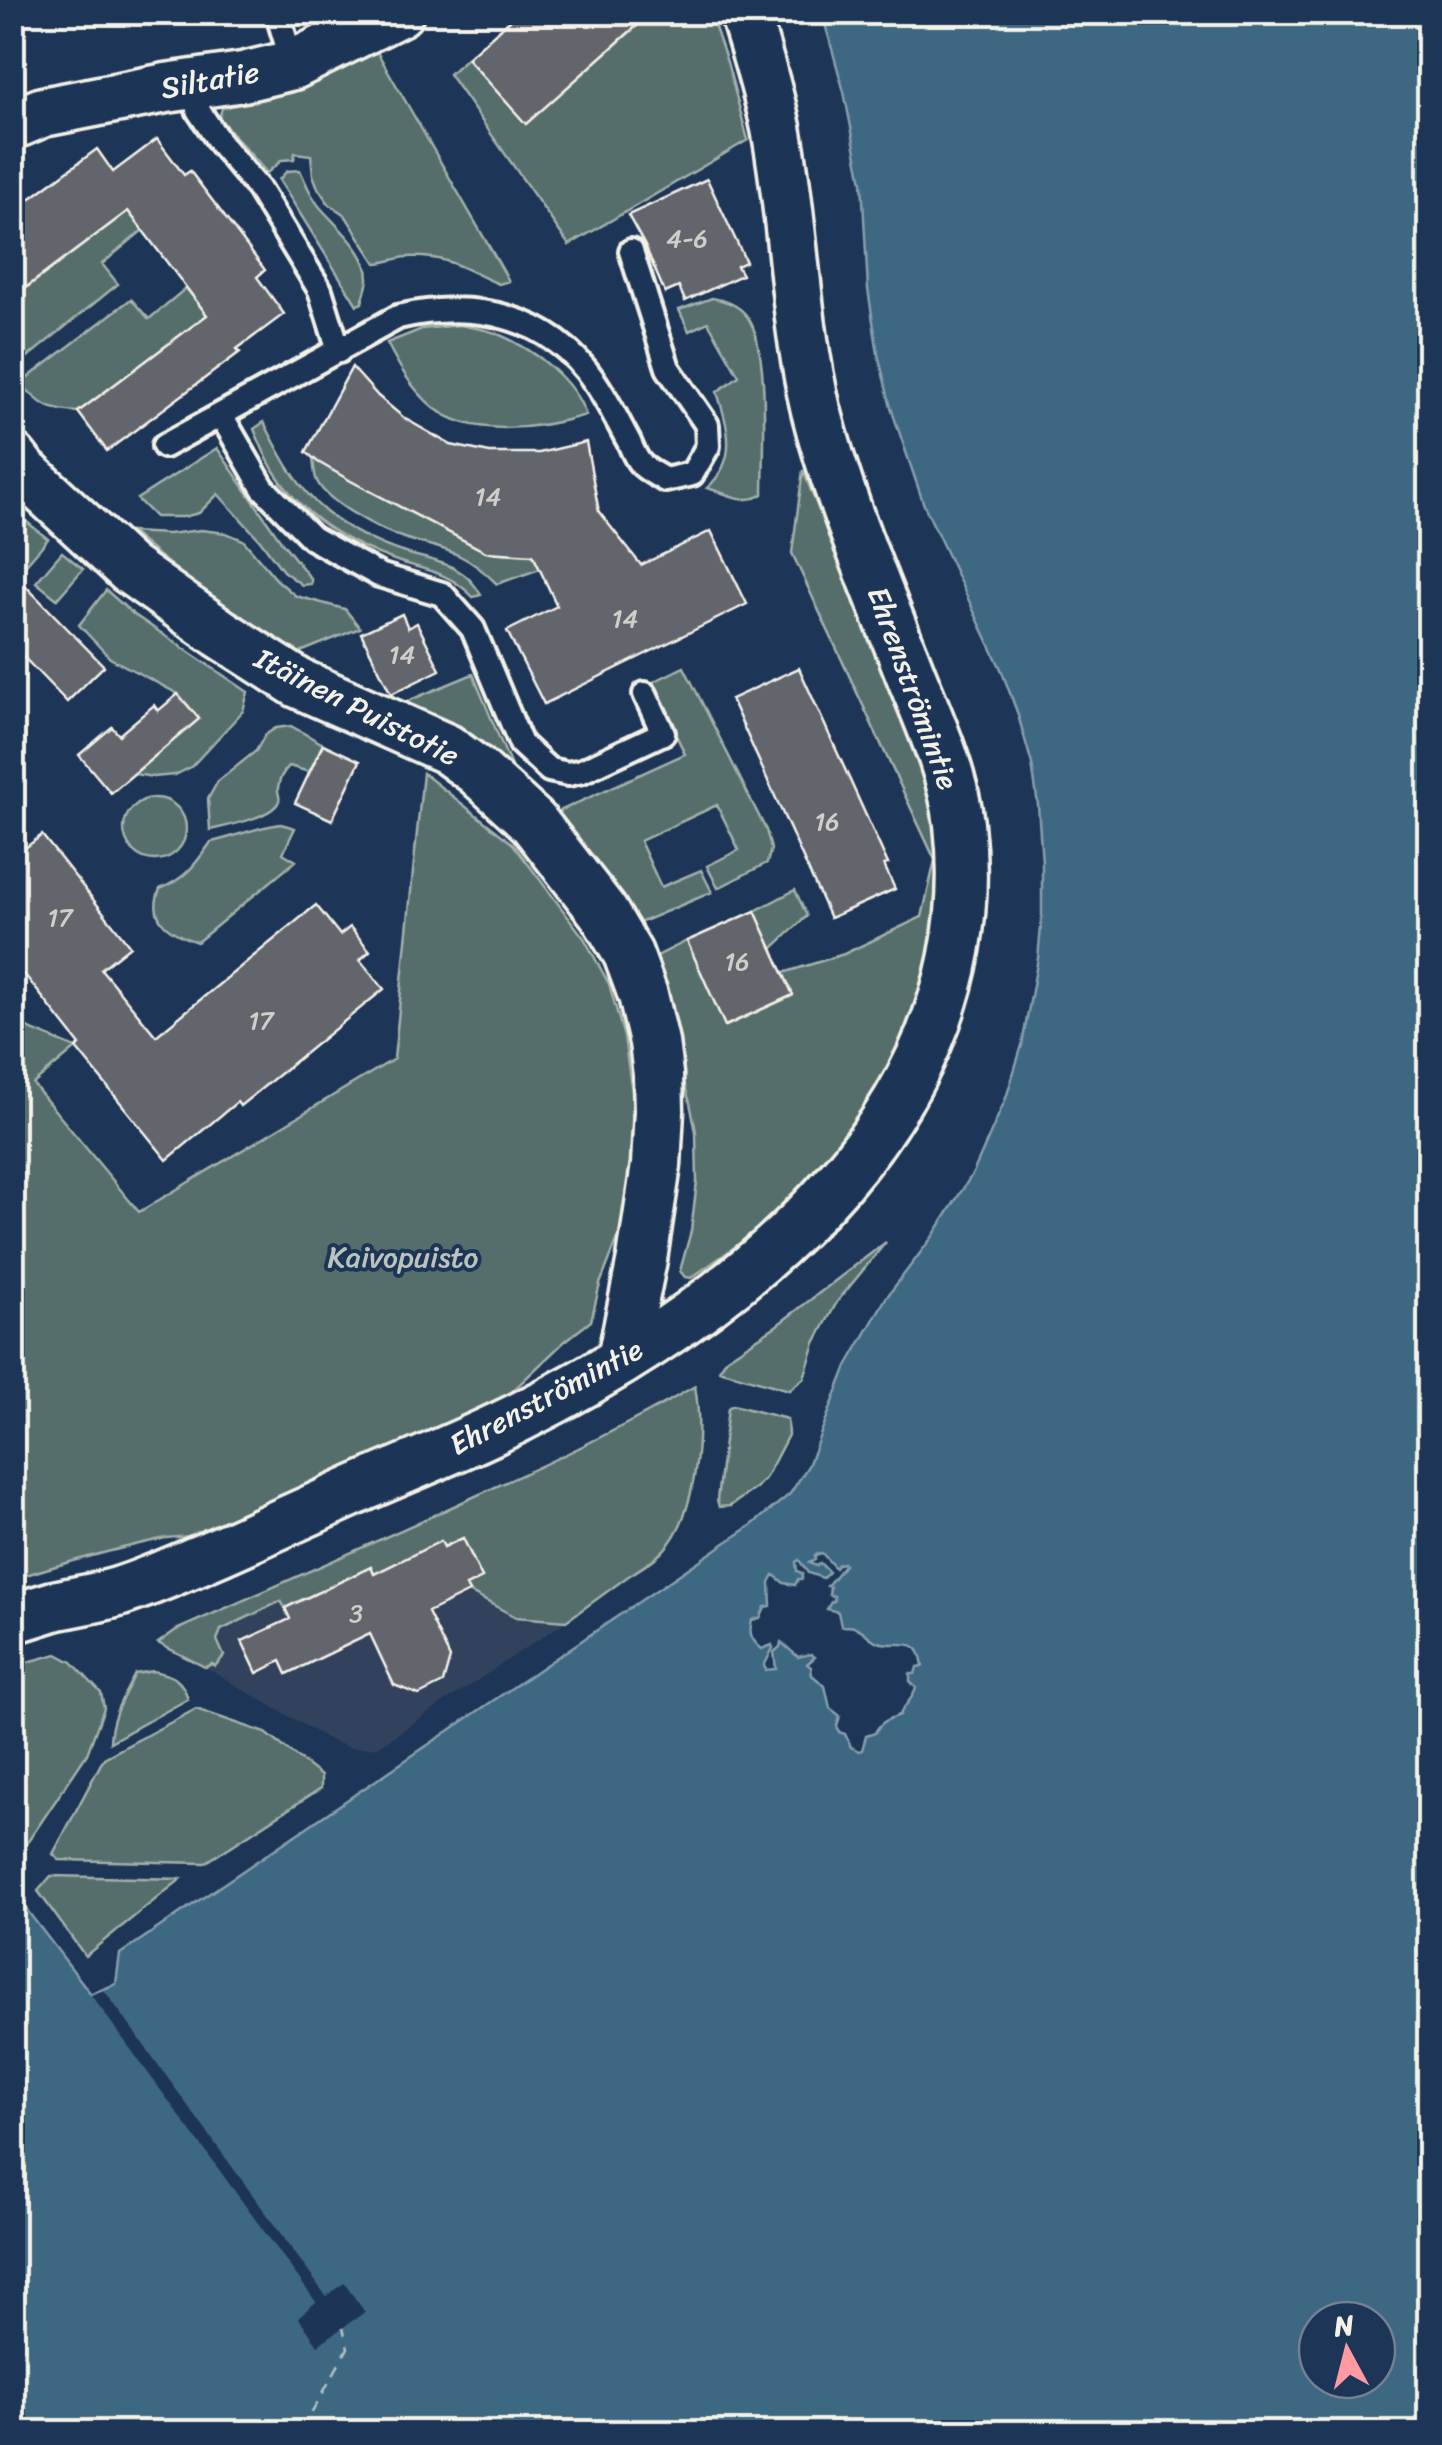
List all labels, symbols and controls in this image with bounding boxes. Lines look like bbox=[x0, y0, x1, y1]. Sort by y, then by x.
street label: Siltatie bbox=[156, 45, 264, 115]
house number: 4-6 bbox=[666, 216, 708, 261]
house number: 14 bbox=[475, 474, 501, 519]
street label: Ehrenströmintie bbox=[851, 579, 975, 797]
house number: 14 bbox=[612, 596, 638, 641]
street label: Itäinen Puistotie bbox=[244, 632, 469, 782]
house number: 14 bbox=[389, 632, 415, 677]
house number: 16 bbox=[815, 799, 839, 844]
house number: 17 bbox=[47, 895, 74, 940]
house number: 16 bbox=[725, 939, 749, 984]
house number: 17 bbox=[248, 998, 275, 1043]
park label: Kaivopuisto bbox=[328, 1230, 479, 1284]
street label: Ehrenströmintie bbox=[439, 1323, 653, 1471]
house number: 3 bbox=[349, 1591, 363, 1636]
north arrow bbox=[1297, 2300, 1397, 2400]
text: N bbox=[1330, 2300, 1357, 2351]

